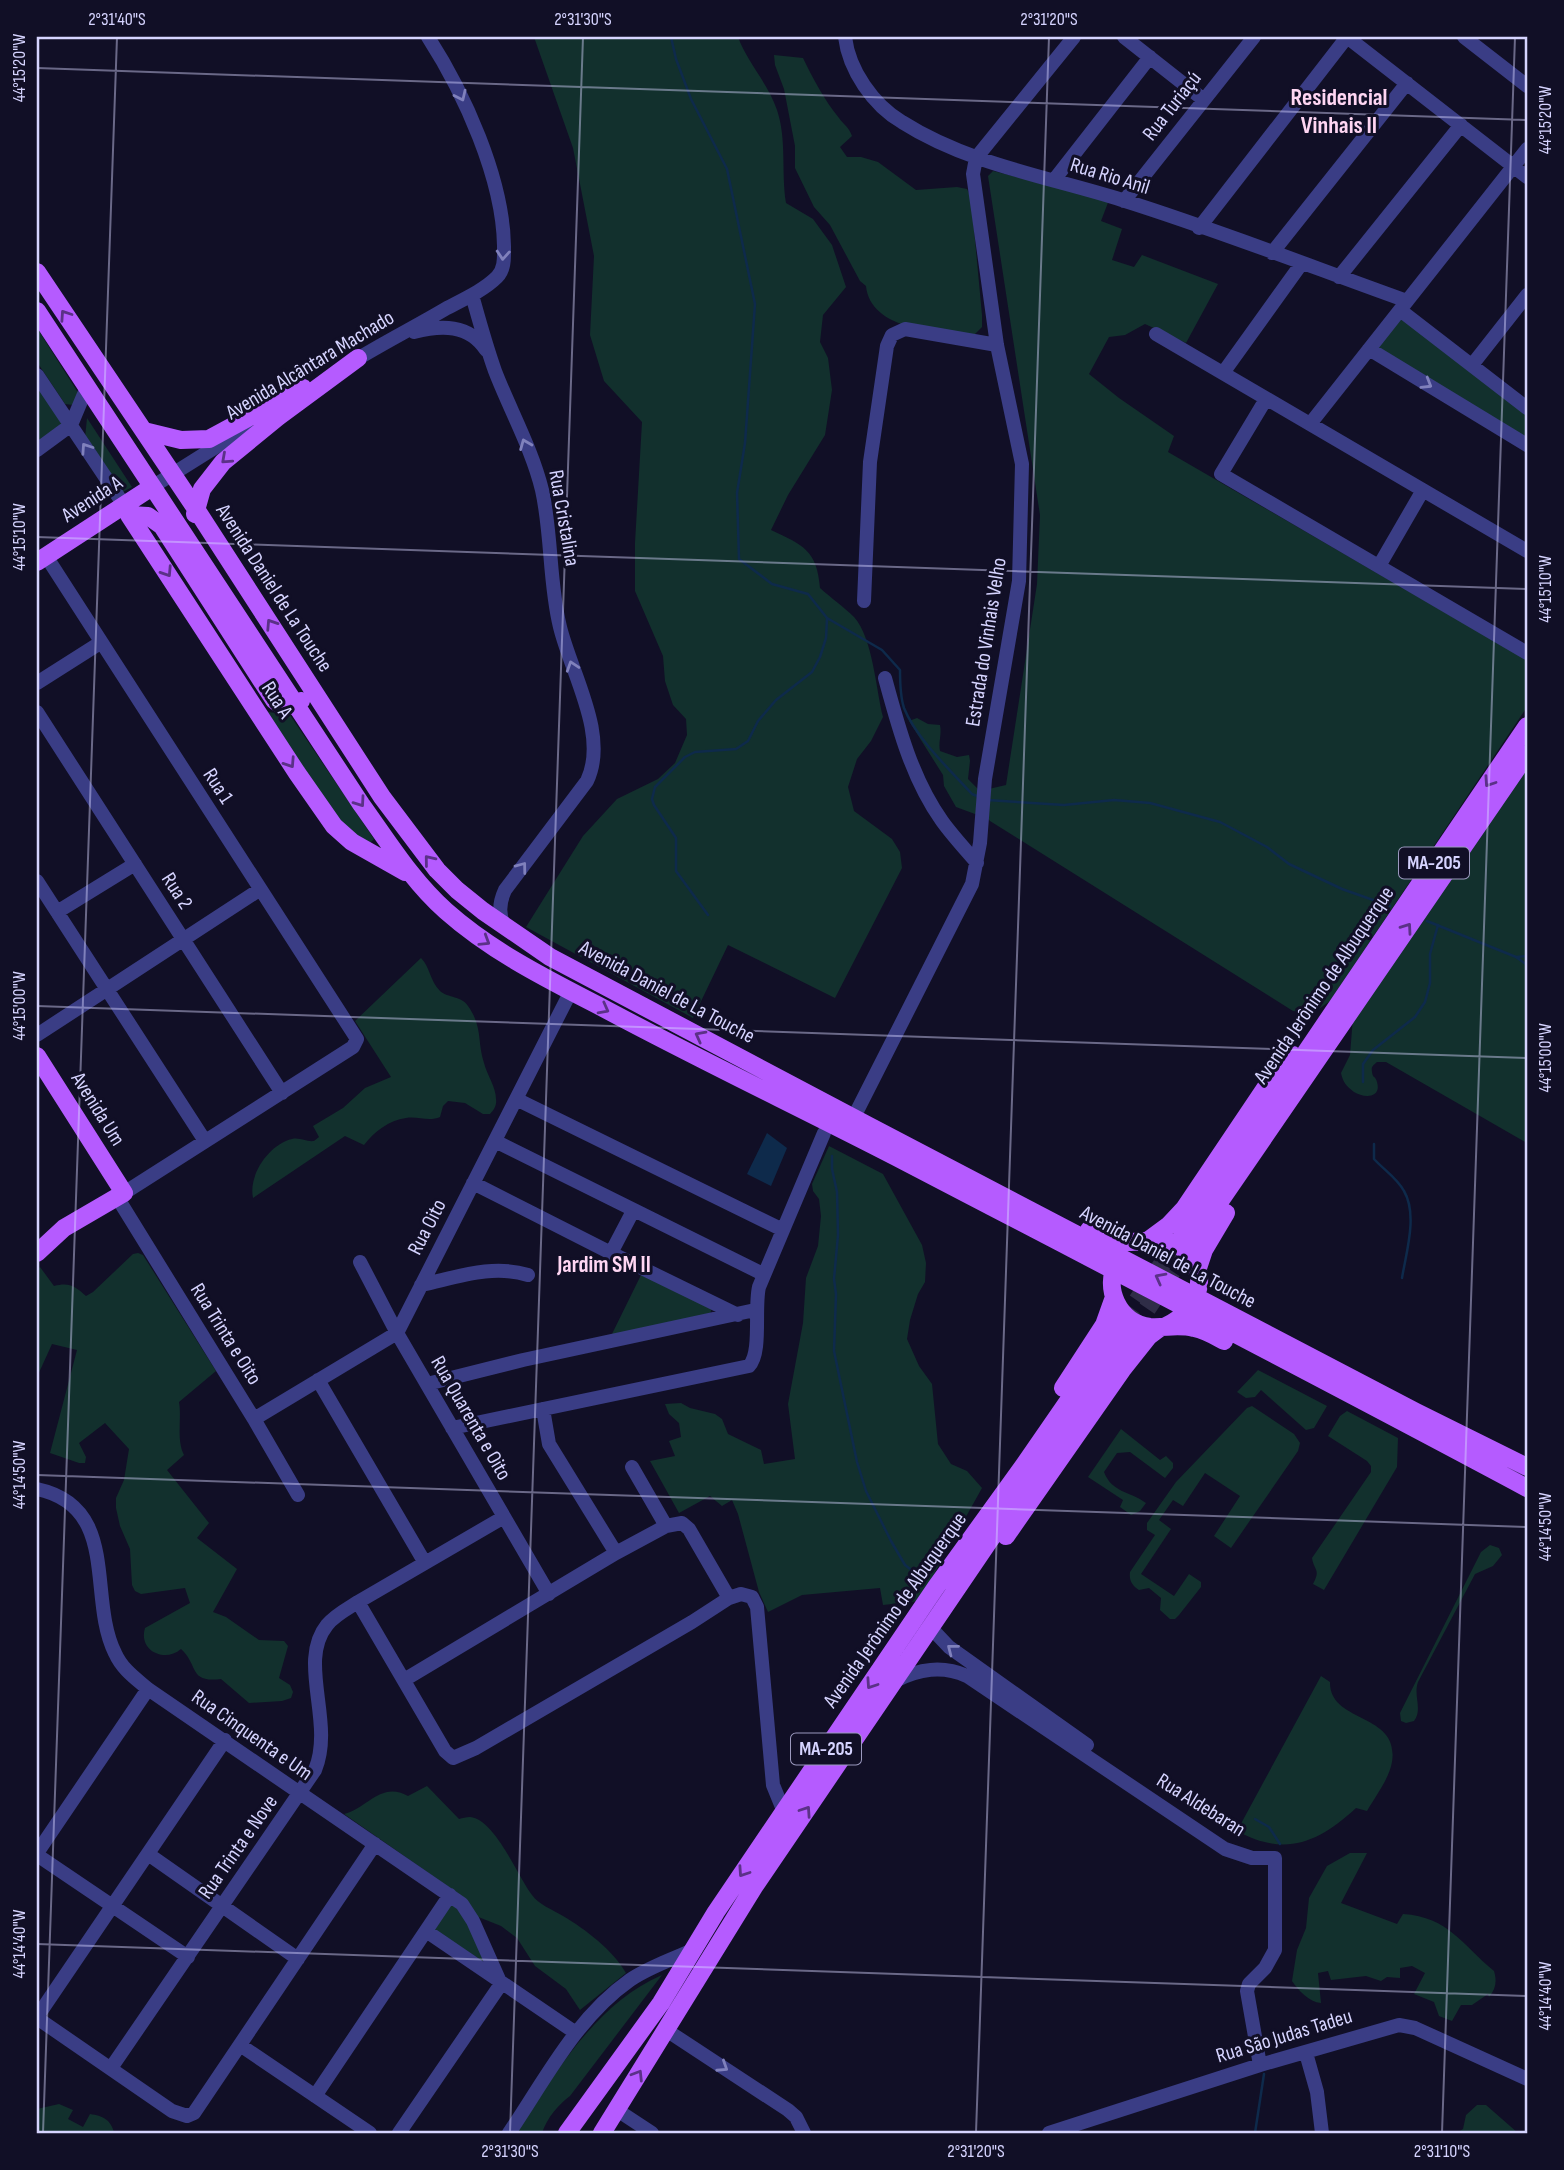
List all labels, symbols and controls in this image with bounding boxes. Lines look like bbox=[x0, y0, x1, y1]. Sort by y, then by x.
text: 2°31'40"S bbox=[88, 9, 146, 30]
text: 2°31'30"S bbox=[554, 9, 612, 30]
text: 2°31'20"S bbox=[1020, 9, 1078, 30]
text: 44°15'20"W bbox=[9, 33, 30, 102]
street label: Rua Turiaçú bbox=[1137, 66, 1207, 146]
district label: Residencial Vinhais II bbox=[1291, 83, 1387, 140]
text: 44°15'20"W bbox=[1535, 85, 1556, 154]
one-way arrow bbox=[452, 89, 466, 102]
street label: Rua Rio Anil bbox=[1067, 152, 1153, 200]
one-way arrow bbox=[496, 250, 511, 261]
street label: Avenida Alcântara Machado bbox=[221, 305, 399, 426]
one-way arrow bbox=[61, 310, 74, 323]
one-way arrow bbox=[1420, 376, 1433, 389]
one-way arrow bbox=[520, 439, 534, 451]
one-way arrow bbox=[82, 443, 94, 456]
one-way arrow bbox=[221, 451, 234, 464]
street label: Rua Cristalina bbox=[543, 468, 585, 568]
street label: Avenida A bbox=[56, 470, 128, 528]
street label: Avenida Daniel de La Touche bbox=[210, 498, 338, 677]
text: 44°15'10"W bbox=[9, 503, 30, 571]
text: 44°15'10"W bbox=[1535, 555, 1556, 623]
street label: Estrada do Vinhais Velho bbox=[960, 556, 1012, 728]
one-way arrow bbox=[158, 565, 171, 578]
one-way arrow bbox=[266, 619, 279, 632]
one-way arrow bbox=[566, 660, 580, 672]
street label: Rua A bbox=[256, 677, 299, 724]
one-way arrow bbox=[282, 756, 295, 769]
street label: Rua 1 bbox=[197, 764, 239, 809]
one-way arrow bbox=[1485, 774, 1497, 787]
one-way arrow bbox=[352, 795, 365, 808]
road number: MA-205 bbox=[1399, 848, 1469, 878]
one-way arrow bbox=[424, 855, 437, 867]
one-way arrow bbox=[513, 862, 526, 874]
street label: Rua 2 bbox=[156, 868, 198, 914]
street label: Avenida Jerônimo de Albuquerque bbox=[1248, 882, 1399, 1089]
one-way arrow bbox=[1399, 923, 1412, 936]
one-way arrow bbox=[478, 933, 491, 946]
street label: Avenida Daniel de La Touche bbox=[574, 935, 759, 1049]
text: 44°15'00"W bbox=[9, 971, 30, 1041]
one-way arrow bbox=[596, 1000, 609, 1014]
text: 44°15'00"W bbox=[1535, 1023, 1556, 1093]
one-way arrow bbox=[695, 1030, 707, 1044]
street label: Avenida Um bbox=[65, 1067, 130, 1150]
street label: Rua Oito bbox=[402, 1195, 452, 1259]
street label: Avenida Daniel de La Touche bbox=[1075, 1200, 1260, 1314]
district label: Jardim SM II bbox=[556, 1251, 651, 1279]
one-way arrow bbox=[1155, 1273, 1167, 1287]
street label: Rua Trinta e Oito bbox=[185, 1279, 267, 1389]
street label: Rua Quarenta e Oito bbox=[425, 1352, 517, 1484]
text: 44°14'50"W bbox=[9, 1440, 30, 1509]
text: 44°14'50"W bbox=[1535, 1492, 1556, 1561]
street label: Avenida Jerônimo de Albuquerque bbox=[817, 1508, 972, 1713]
one-way arrow bbox=[948, 1645, 960, 1658]
one-way arrow bbox=[867, 1676, 879, 1689]
street label: Rua Cinquenta e Um bbox=[187, 1684, 317, 1786]
road number: MA-205 bbox=[791, 1734, 861, 1764]
street label: Rua Aldebaran bbox=[1152, 1768, 1250, 1842]
street label: Rua Trinta e Nove bbox=[193, 1790, 283, 1904]
one-way arrow bbox=[798, 1806, 810, 1819]
one-way arrow bbox=[738, 1865, 751, 1878]
text: 44°14'40"W bbox=[9, 1909, 30, 1979]
text: 44°14'40"W bbox=[1535, 1961, 1556, 2031]
street label: Rua São Judas Tadeu bbox=[1213, 2003, 1355, 2069]
one-way arrow bbox=[716, 2059, 729, 2072]
one-way arrow bbox=[630, 2070, 643, 2083]
text: 2°31'30"S bbox=[481, 2141, 539, 2162]
text: 2°31'20"S bbox=[947, 2141, 1005, 2162]
text: 2°31'10"S bbox=[1414, 2141, 1470, 2162]

